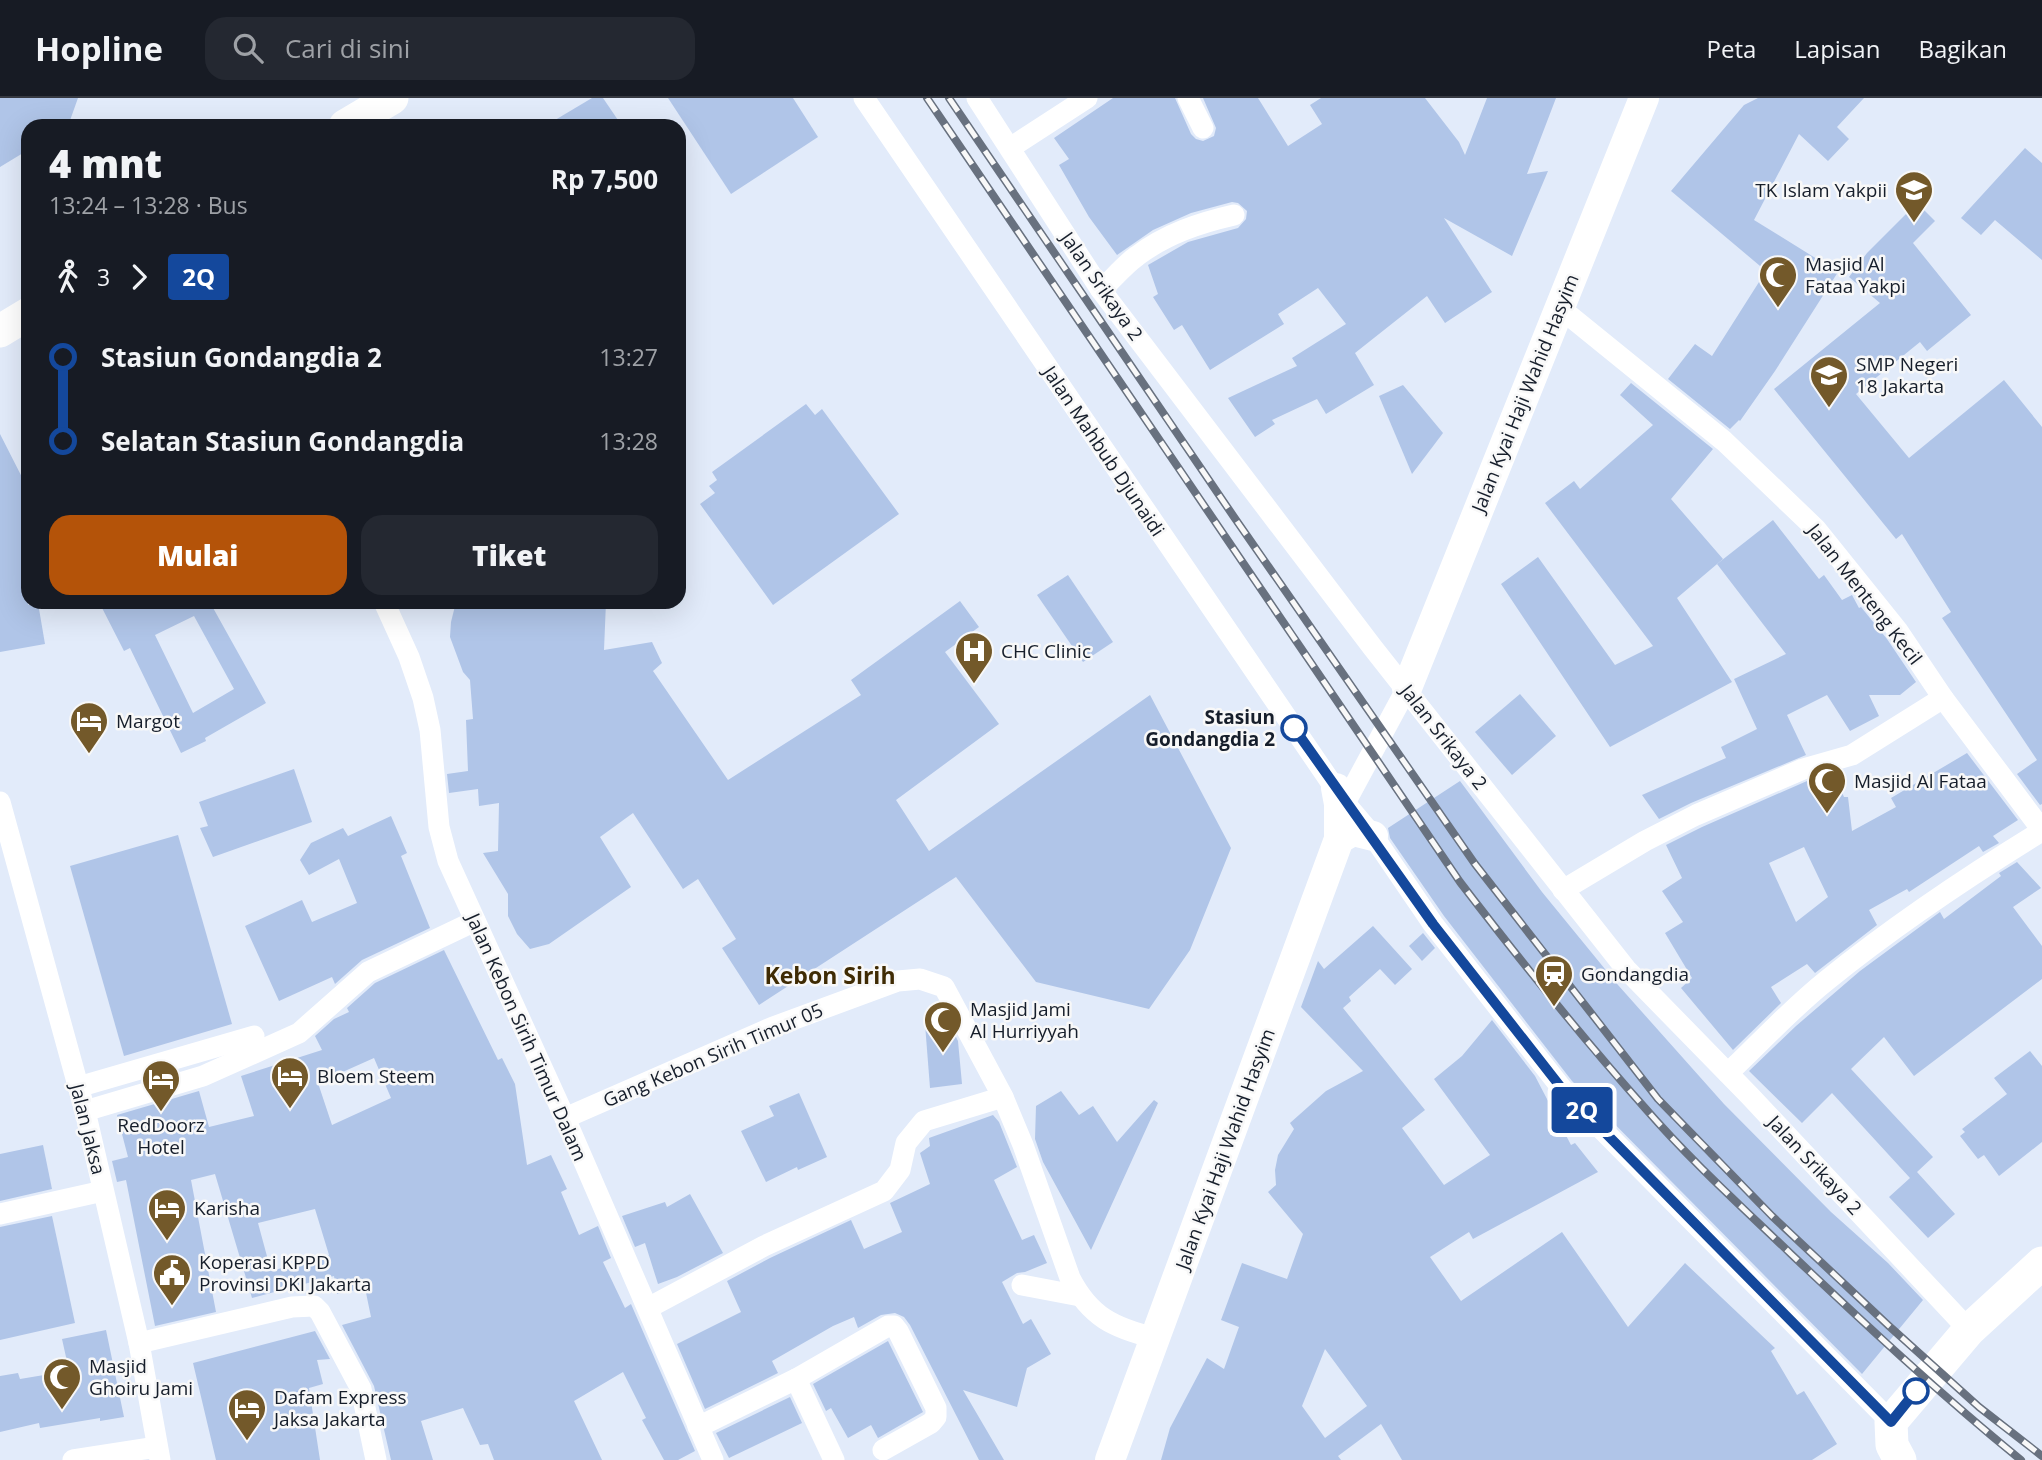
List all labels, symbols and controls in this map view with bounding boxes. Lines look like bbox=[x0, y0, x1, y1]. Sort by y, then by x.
search box bbox=[205, 17, 695, 80]
text: Hopline bbox=[35, 26, 163, 71]
icon: search bbox=[229, 29, 267, 67]
text: Cari di sini bbox=[285, 30, 410, 66]
text: Peta bbox=[1706, 32, 1756, 65]
text: Lapisan bbox=[1794, 32, 1880, 65]
text: Bagikan bbox=[1918, 32, 2007, 65]
text: 4 mnt bbox=[49, 137, 162, 189]
text: Rp 7,500 bbox=[551, 161, 658, 197]
school or university icon: TK Islam Yakpii bbox=[1893, 169, 1935, 224]
place label: TK Islam Yakpii bbox=[1755, 177, 1887, 203]
text: 13:24 – 13:28 · Bus bbox=[49, 189, 248, 221]
street label: Jalan Srikaya 2 bbox=[1054, 225, 1149, 345]
place label: Masjid Al Fataa Yakpi bbox=[1805, 251, 1906, 299]
mosque icon: Masjid Al Fataa Yakpi bbox=[1757, 254, 1799, 309]
icon: walk bbox=[49, 258, 87, 296]
icon: forward bbox=[120, 258, 158, 296]
text: 2Q bbox=[182, 260, 215, 293]
text: 3 bbox=[97, 261, 110, 293]
street label: Jalan Kyai Haji Wahid Hasyim bbox=[1464, 270, 1585, 518]
text: Stasiun Gondangdia 2 bbox=[101, 339, 382, 375]
text: 13:27 bbox=[599, 341, 658, 373]
place label: SMP Negeri 18 Jakarta bbox=[1856, 351, 1958, 399]
school or university icon: SMP Negeri 18 Jakarta bbox=[1808, 354, 1850, 409]
street label: Jalan Mahbub Djunaidi bbox=[1036, 359, 1171, 541]
text: Selatan Stasiun Gondangdia bbox=[101, 423, 464, 459]
text: 13:28 bbox=[599, 425, 658, 457]
button: Mulai bbox=[49, 515, 347, 595]
button: Tiket bbox=[361, 515, 658, 595]
street label: Jalan Menteng Kecil bbox=[1800, 517, 1928, 670]
hospital icon: CHC Clinic bbox=[953, 630, 995, 685]
place label: CHC Clinic bbox=[1001, 638, 1091, 664]
street label: Jalan Srikaya 2 bbox=[1393, 677, 1493, 795]
hotel icon: Margot bbox=[68, 700, 110, 755]
place label: Stasiun Gondangdia 2 bbox=[1145, 704, 1275, 752]
place label: Margot bbox=[116, 708, 180, 734]
marker: Stasiun Gondangdia 2 bbox=[1281, 715, 1307, 741]
mosque icon: Masjid Al Fataa bbox=[1806, 760, 1848, 815]
place label: Masjid Al Fataa bbox=[1854, 768, 1987, 794]
street label: Jalan Kebon Sirih Timur Dalam bbox=[460, 907, 593, 1165]
station icon: Gondangdia bbox=[1533, 953, 1575, 1008]
district label: Kebon Sirih bbox=[764, 959, 896, 991]
place label: Gondangdia bbox=[1581, 961, 1689, 987]
place label: Masjid Jami Al Hurriyyah bbox=[970, 996, 1079, 1044]
street label: Gang Kebon Sirih Timur 05 bbox=[599, 997, 827, 1113]
mosque icon: Masjid Jami Al Hurriyyah bbox=[922, 999, 964, 1054]
street label: Jalan Kyai Haji Wahid Hasyim bbox=[1169, 1025, 1281, 1275]
hotel icon: Bloem Steem bbox=[269, 1055, 311, 1110]
hotel icon: RedDoorz Hotel bbox=[140, 1058, 182, 1113]
place label: Bloem Steem bbox=[317, 1063, 435, 1089]
street label: Jalan Jaksa bbox=[64, 1079, 112, 1177]
line badge: 2Q bbox=[1550, 1087, 1614, 1133]
text: 2Q bbox=[1566, 1093, 1598, 1126]
street label: Jalan Srikaya 2 bbox=[1761, 1108, 1868, 1220]
place label: RedDoorz Hotel bbox=[117, 1112, 205, 1160]
hotel icon: Karisha bbox=[146, 1187, 188, 1242]
place label: Karisha bbox=[194, 1195, 260, 1221]
place label: Koperasi KPPD Provinsi DKI Jakarta bbox=[199, 1249, 371, 1297]
public building icon: Koperasi KPPD Provinsi DKI Jakarta bbox=[151, 1252, 193, 1307]
place label: Masjid Ghoiru Jami bbox=[89, 1353, 193, 1401]
mosque icon: Masjid Ghoiru Jami bbox=[41, 1356, 83, 1411]
unlabelled marker bbox=[1903, 1378, 1929, 1404]
place label: Dafam Express Jaksa Jakarta bbox=[272, 1384, 407, 1432]
hotel icon: Dafam Express Jaksa Jakarta bbox=[226, 1387, 268, 1442]

